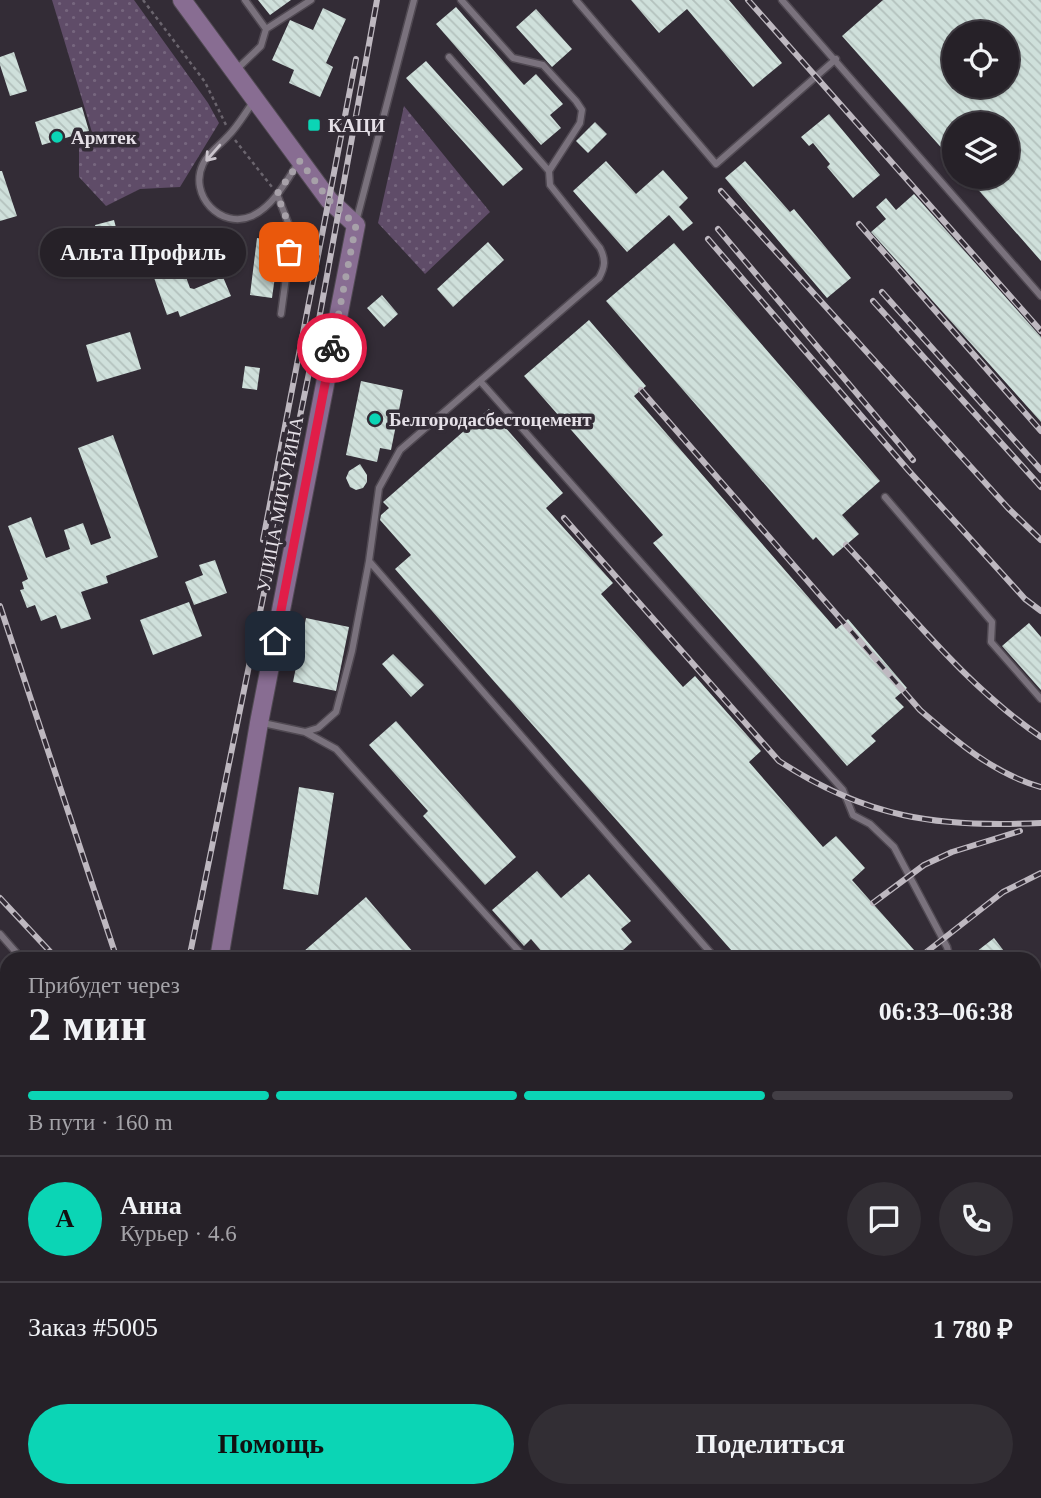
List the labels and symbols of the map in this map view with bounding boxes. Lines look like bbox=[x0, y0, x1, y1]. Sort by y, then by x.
place label: КАЦИ bbox=[328, 115, 385, 136]
marker: КАЦИ bbox=[306, 117, 322, 133]
place label: Армтек bbox=[71, 127, 137, 148]
marker: Армтек bbox=[49, 129, 65, 145]
one-way arrow bbox=[204, 144, 221, 161]
pin bbox=[259, 222, 319, 282]
callout: Альта Профиль bbox=[40, 228, 247, 276]
courier bbox=[297, 313, 367, 383]
place label: Белгородасбестоцемент bbox=[389, 409, 592, 430]
marker: Белгородасбестоцемент bbox=[367, 411, 383, 427]
street label: УЛИЦА МИЧУРИНА bbox=[253, 414, 307, 593]
pin bbox=[245, 611, 305, 671]

